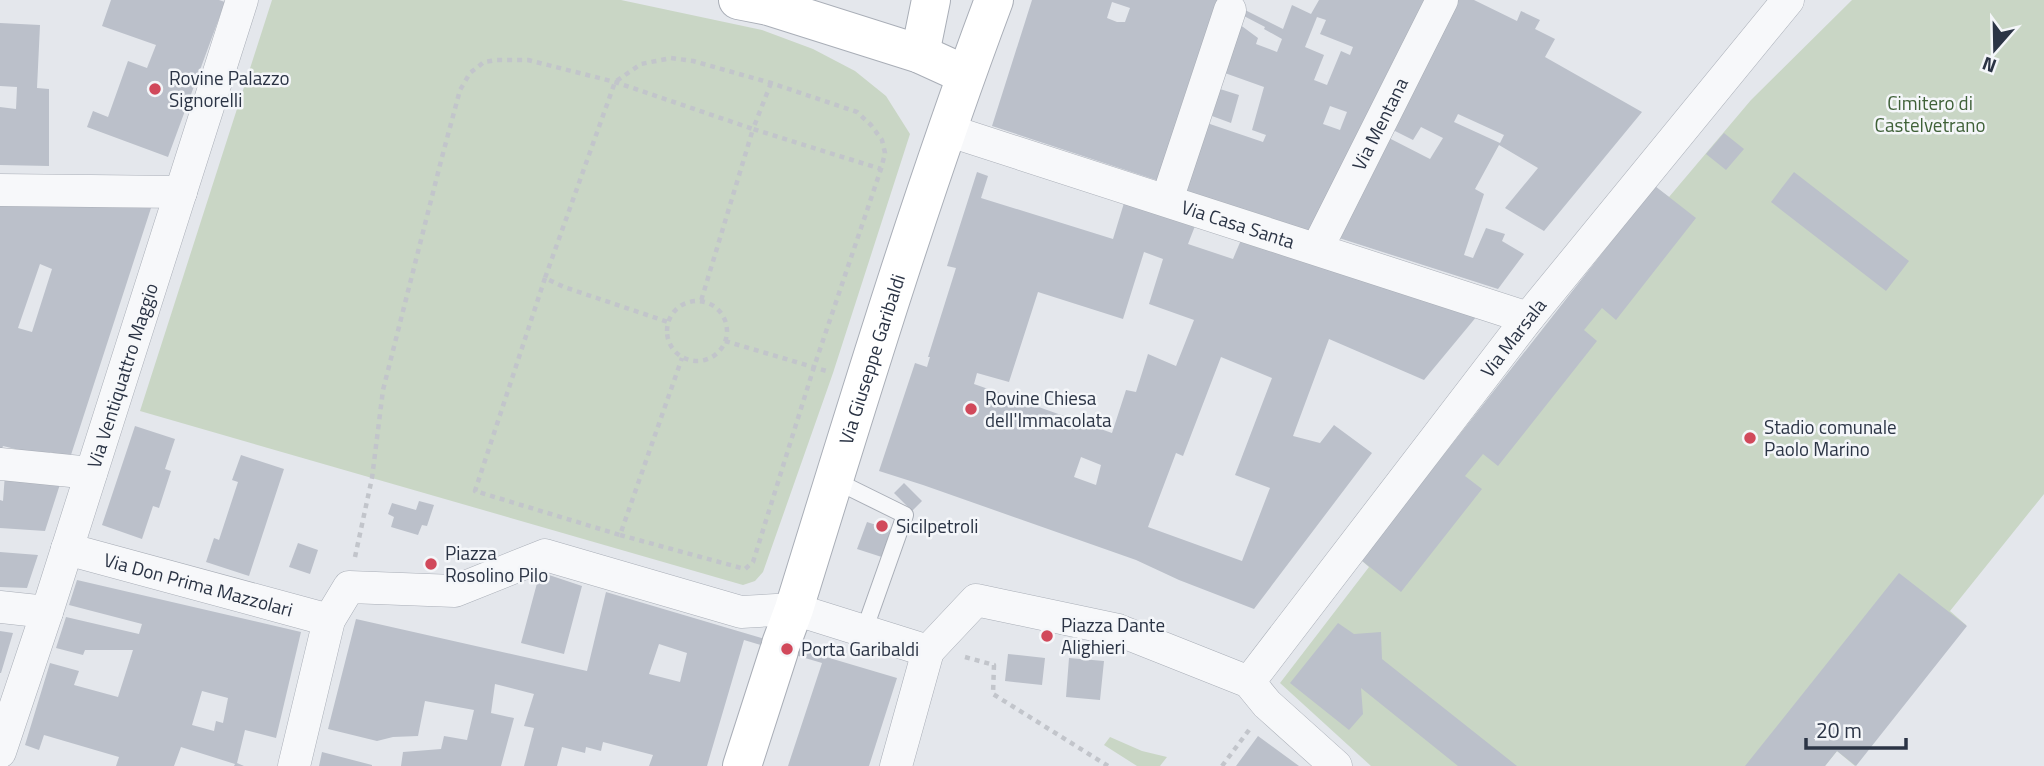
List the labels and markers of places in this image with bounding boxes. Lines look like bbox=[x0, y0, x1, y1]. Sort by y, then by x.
place label: Rovine Palazzo Signorelli bbox=[169, 63, 290, 114]
marker: Rovine Palazzo Signorelli bbox=[147, 81, 163, 97]
place label: Rovine Chiesa dell'Immacolata bbox=[985, 383, 1112, 434]
marker: Rovine Chiesa dell'Immacolata bbox=[963, 401, 979, 417]
place label: Stadio comunale Paolo Marino bbox=[1764, 412, 1897, 463]
marker: Stadio comunale Paolo Marino bbox=[1742, 430, 1758, 446]
place label: Sicilpetroli bbox=[896, 511, 978, 540]
marker: Sicilpetroli bbox=[874, 518, 890, 534]
place label: Piazza Rosolino Pilo bbox=[445, 538, 548, 589]
marker: Piazza Rosolino Pilo bbox=[423, 556, 439, 572]
place label: Piazza Dante Alighieri bbox=[1061, 610, 1165, 661]
marker: Piazza Dante Alighieri bbox=[1039, 628, 1055, 644]
place label: Porta Garibaldi bbox=[801, 634, 919, 663]
marker: Porta Garibaldi bbox=[779, 641, 795, 657]

